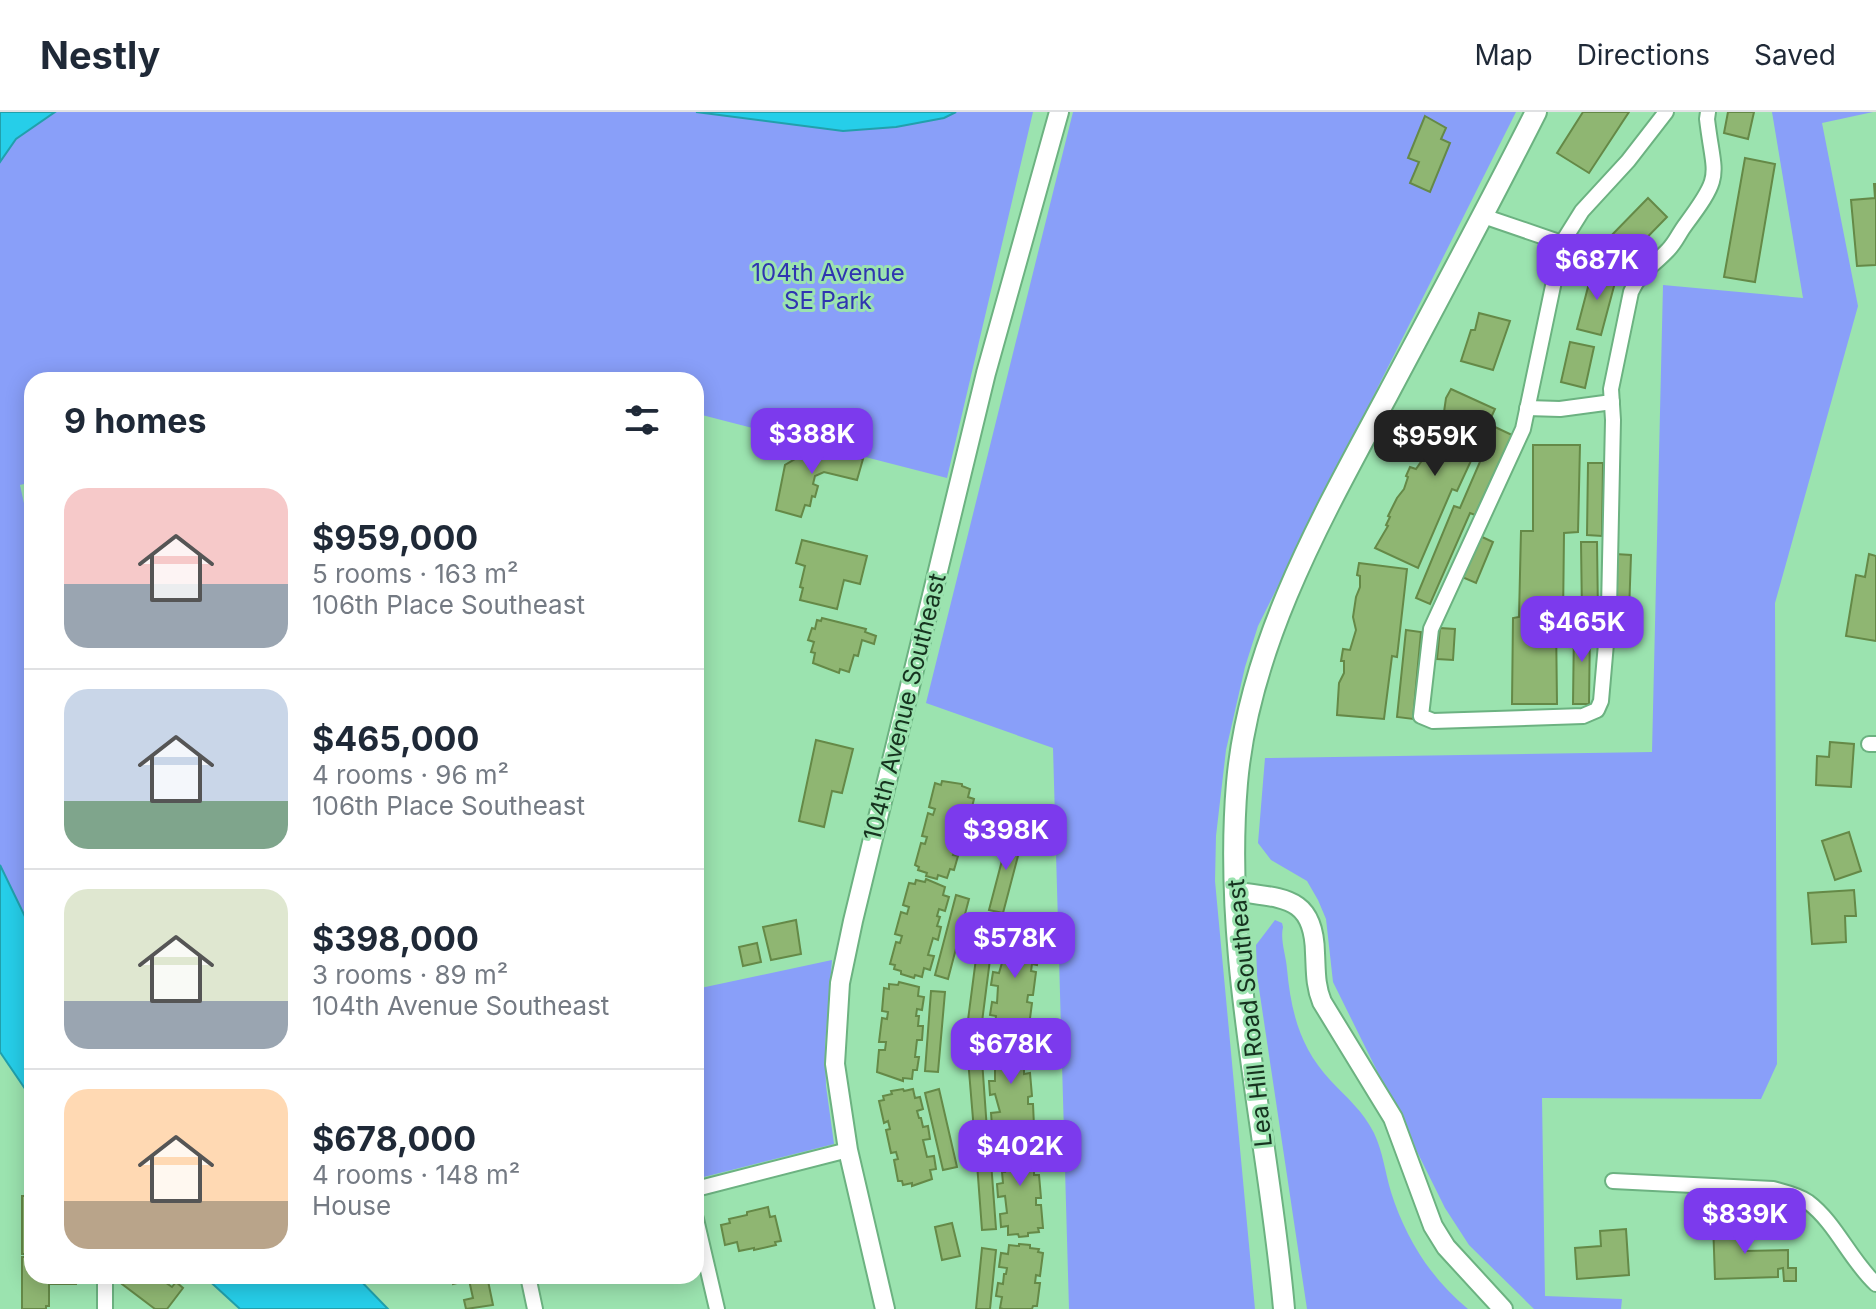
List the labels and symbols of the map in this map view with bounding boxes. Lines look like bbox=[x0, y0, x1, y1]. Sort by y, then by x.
pin: $687K bbox=[1541, 234, 1653, 302]
park label: 104th Avenue SE Park bbox=[751, 258, 905, 315]
pin: $388K bbox=[756, 408, 868, 476]
pin: $959K bbox=[1379, 410, 1491, 478]
street label: 104th Avenue Southeast bbox=[857, 570, 952, 844]
pin: $465K bbox=[1526, 596, 1638, 664]
pin: $398K bbox=[950, 804, 1062, 872]
street label: Lea Hill Road Southeast bbox=[1221, 878, 1278, 1148]
pin: $578K bbox=[959, 912, 1071, 980]
pin: $678K bbox=[955, 1018, 1067, 1086]
pin: $402K bbox=[964, 1120, 1076, 1188]
pin: $839K bbox=[1689, 1188, 1801, 1256]

